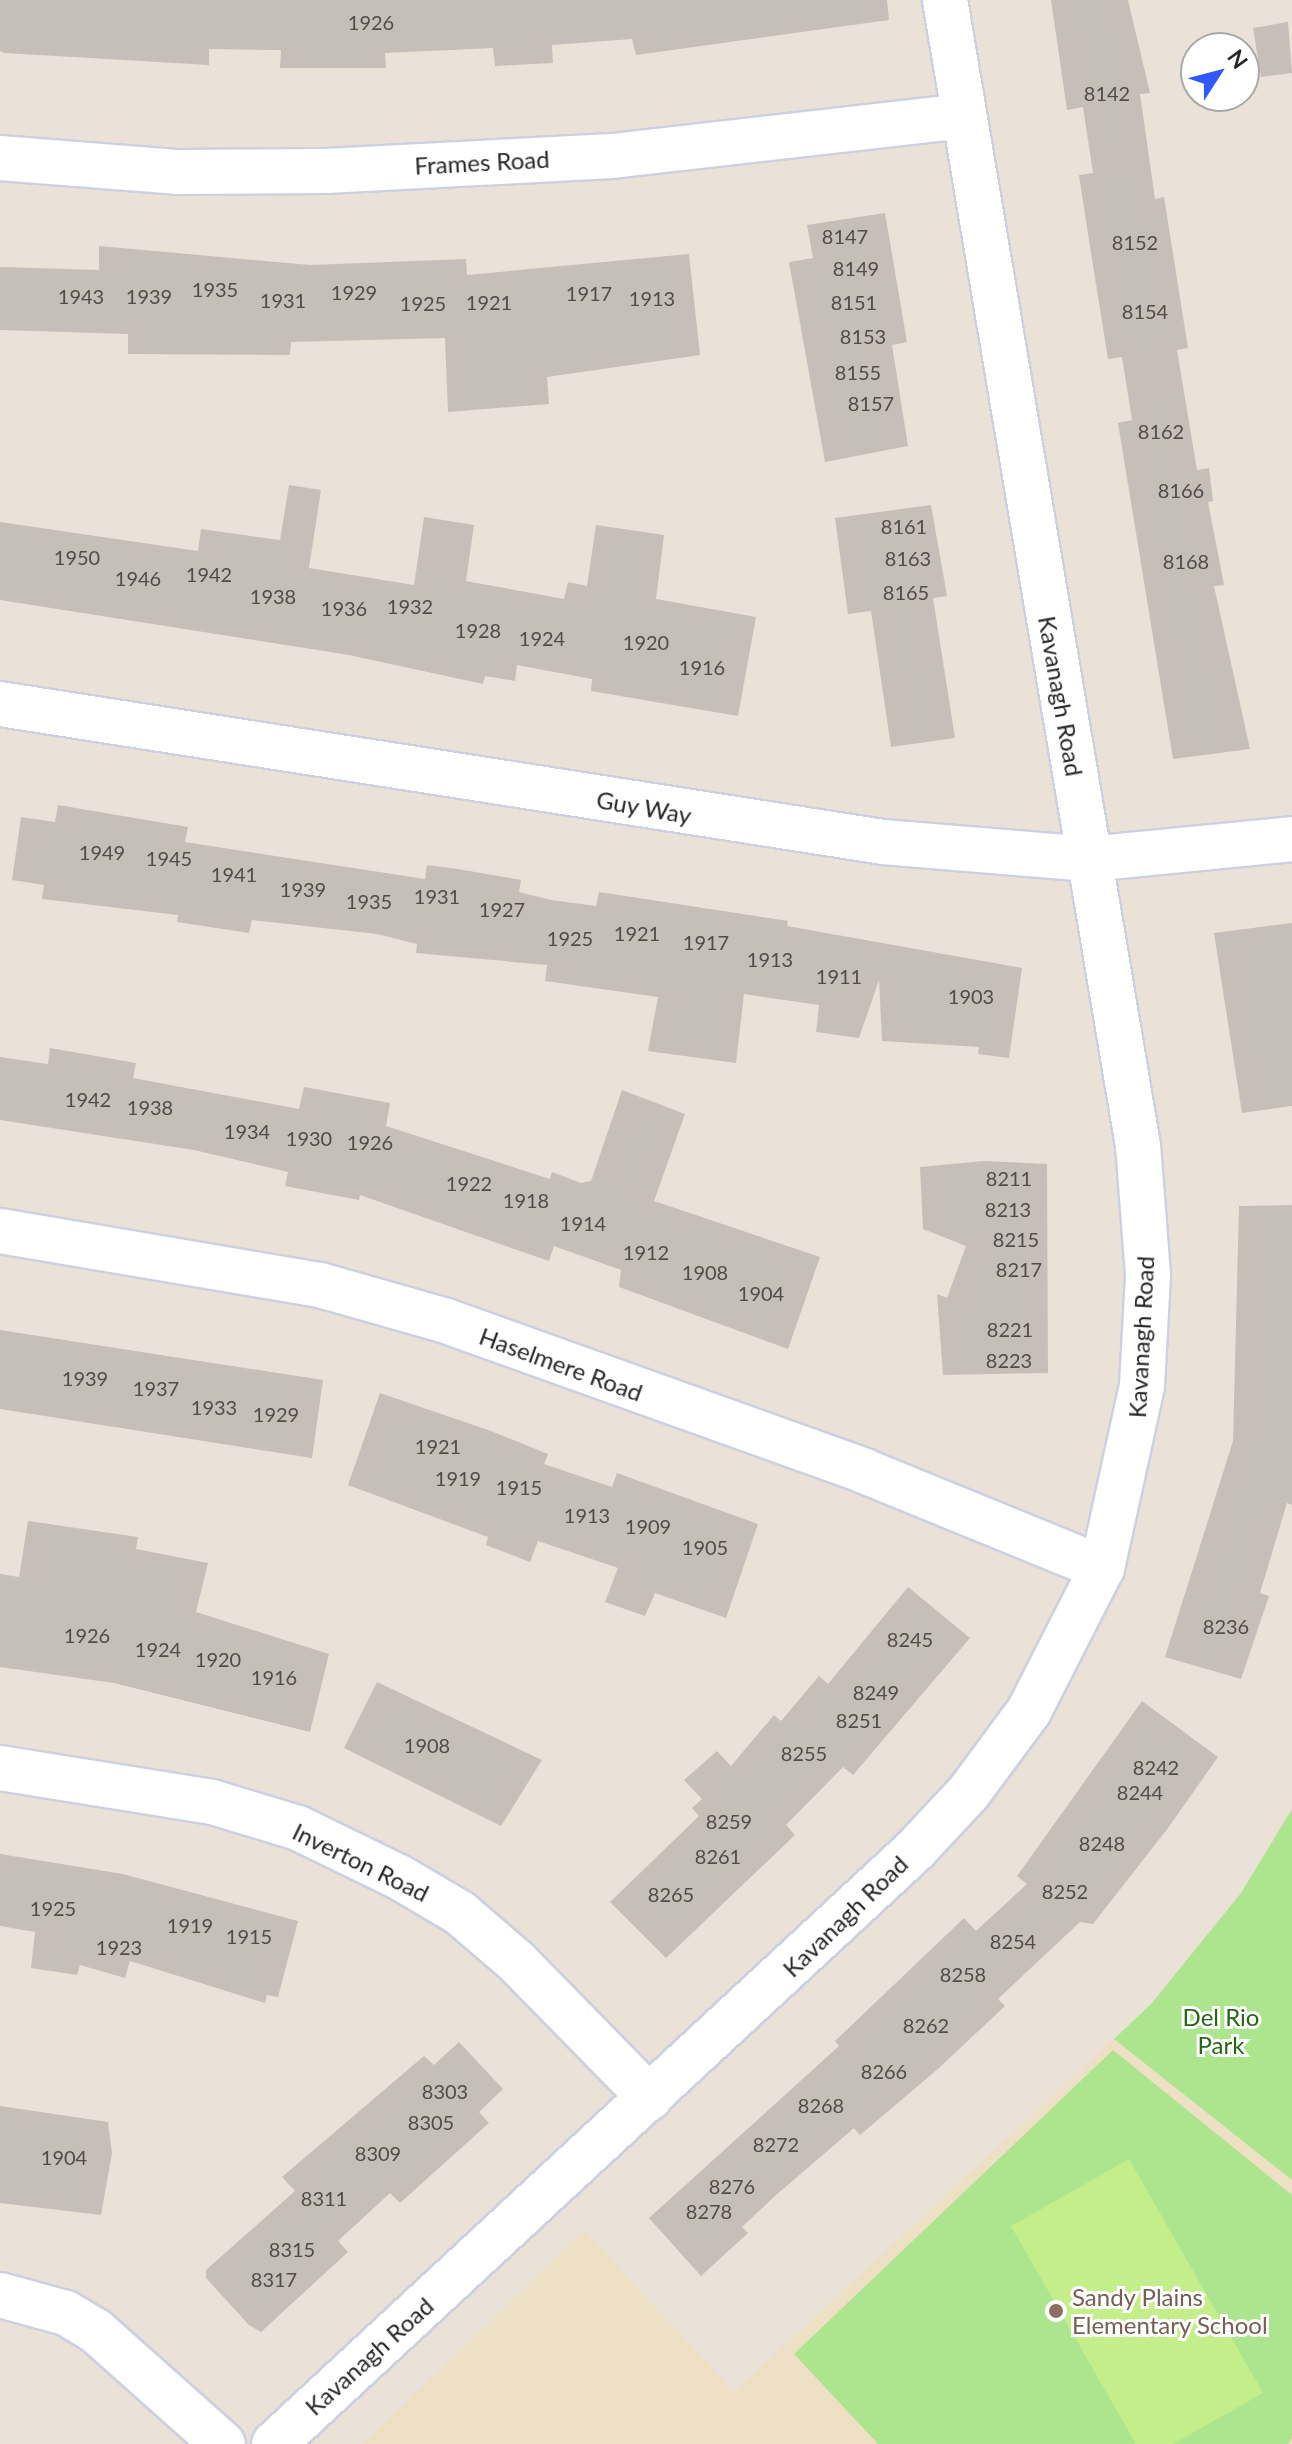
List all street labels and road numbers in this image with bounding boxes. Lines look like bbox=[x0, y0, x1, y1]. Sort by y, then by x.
street label: Frames Road bbox=[414, 144, 550, 180]
street label: Kavanagh Road bbox=[1033, 614, 1089, 778]
street label: Guy Way bbox=[594, 784, 694, 830]
street label: Kavanagh Road bbox=[1122, 1255, 1160, 1419]
street label: Haselmere Road bbox=[476, 1321, 646, 1407]
street label: Inverton Road bbox=[288, 1817, 434, 1907]
street label: Kavanagh Road bbox=[777, 1849, 913, 1983]
street label: Kavanagh Road bbox=[299, 2291, 439, 2421]

